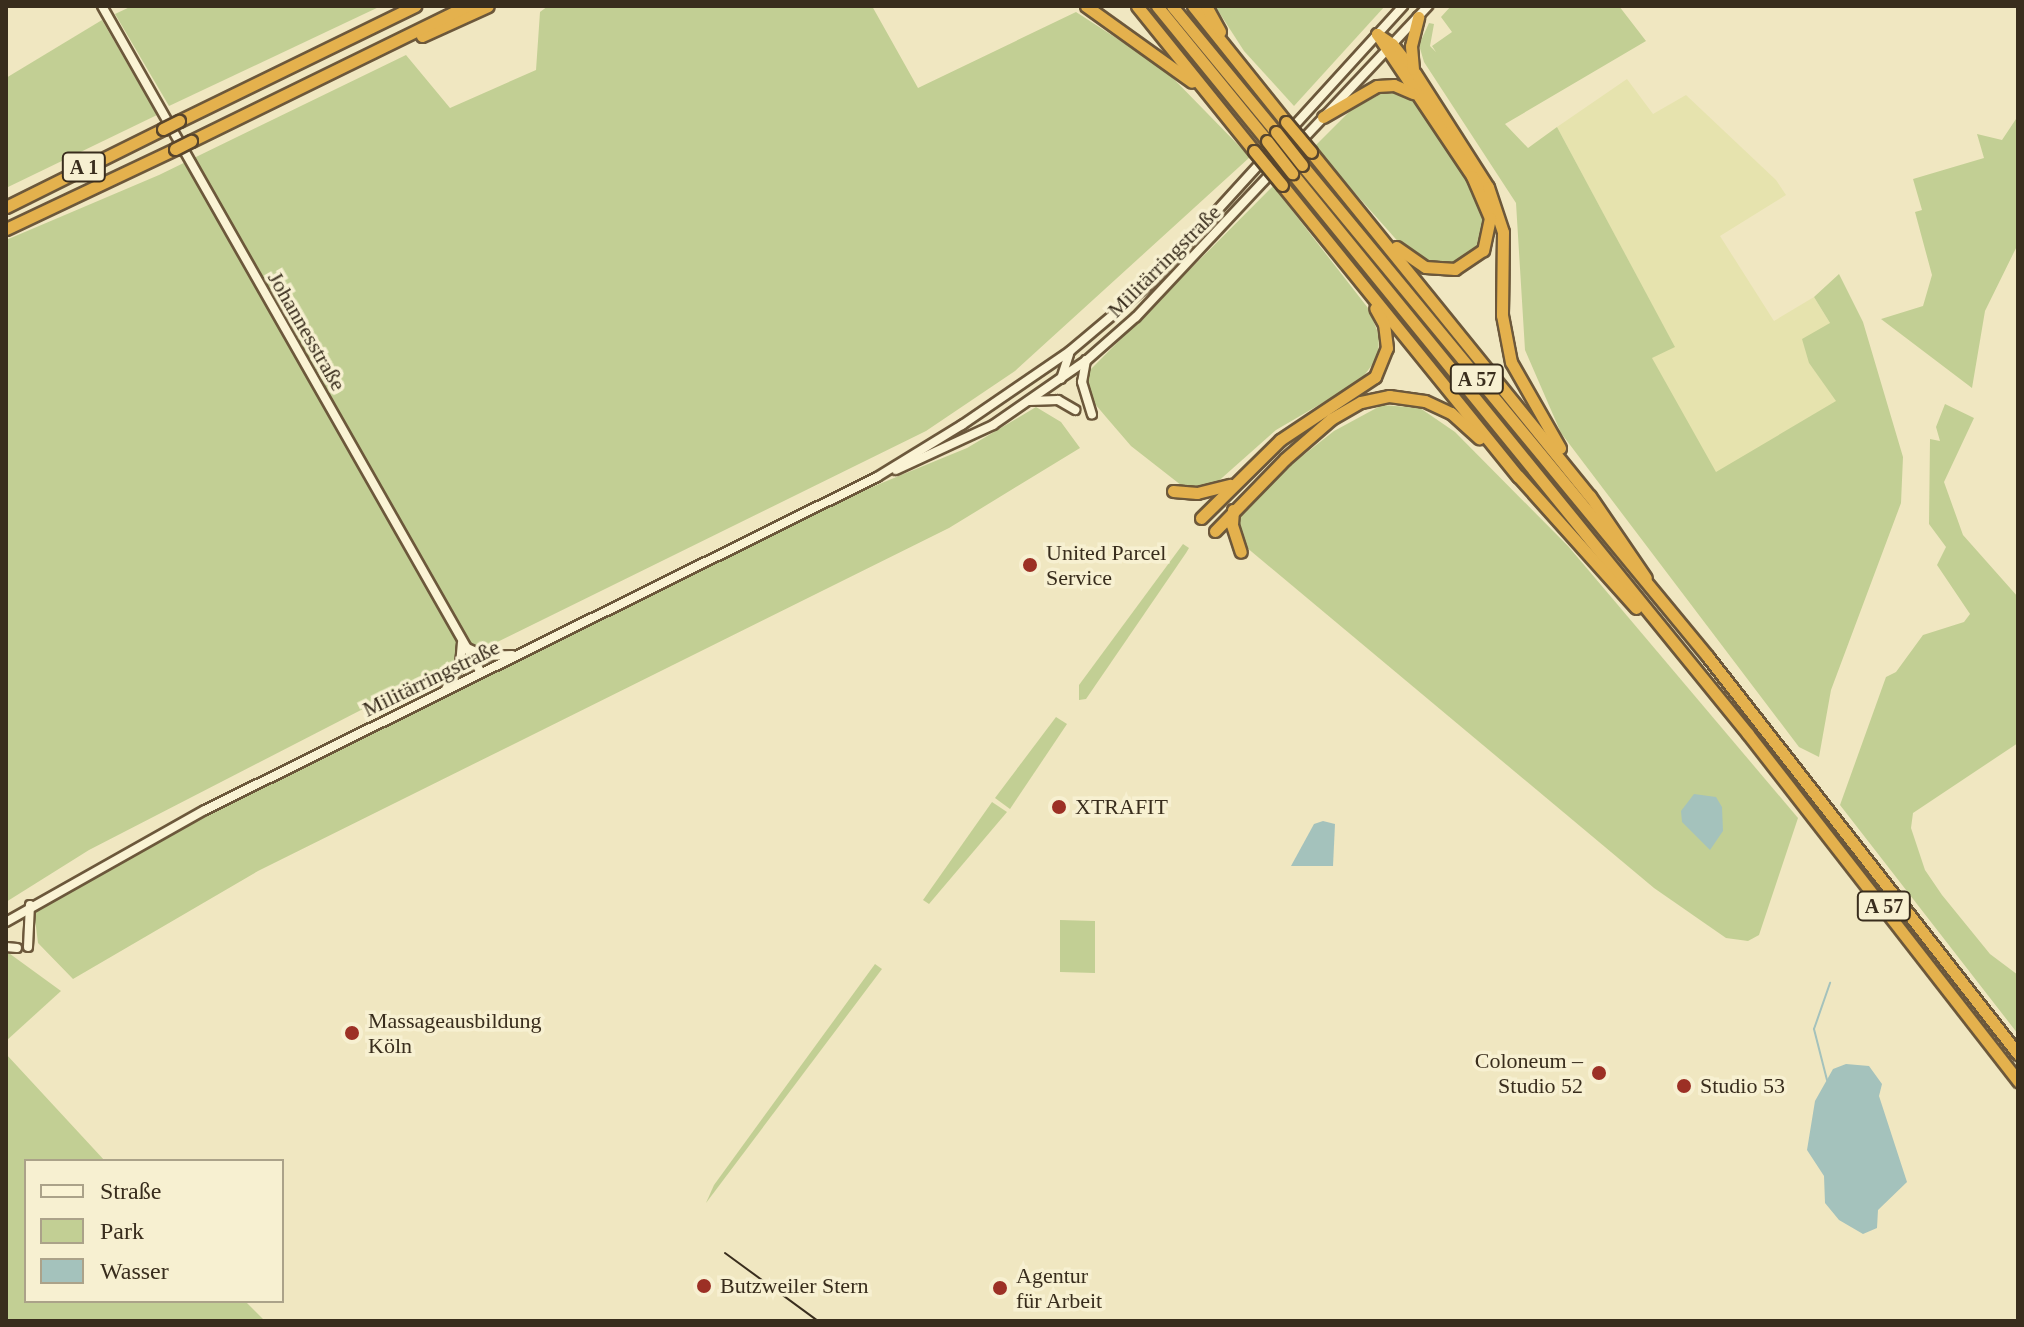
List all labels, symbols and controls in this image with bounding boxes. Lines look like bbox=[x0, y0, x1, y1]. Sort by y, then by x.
road number: A 1 bbox=[60, 151, 108, 183]
street label: Militärringstraße bbox=[1102, 199, 1226, 323]
street label: Johannesstraße bbox=[262, 267, 352, 395]
road number: A 57 bbox=[1449, 363, 1505, 395]
place label: United Parcel Service bbox=[1046, 539, 1166, 590]
marker: United Parcel Service bbox=[1021, 556, 1039, 574]
street label: Militärringstraße bbox=[358, 633, 504, 723]
place label: XTRAFIT bbox=[1075, 794, 1168, 820]
marker: XTRAFIT bbox=[1050, 798, 1068, 816]
road number: A 57 bbox=[1856, 890, 1912, 922]
place label: Massageausbildung Köln bbox=[368, 1007, 542, 1058]
marker: Massageausbildung Köln bbox=[343, 1024, 361, 1042]
place label: Coloneum – Studio 52 bbox=[1475, 1047, 1583, 1098]
marker: Coloneum – Studio 52 bbox=[1590, 1064, 1608, 1082]
place label: Studio 53 bbox=[1700, 1073, 1785, 1099]
marker: Studio 53 bbox=[1675, 1077, 1693, 1095]
legend bbox=[24, 1159, 284, 1303]
text: Straße bbox=[100, 1178, 161, 1204]
text: Park bbox=[100, 1218, 144, 1244]
text: Wasser bbox=[100, 1258, 169, 1284]
place label: Agentur für Arbeit bbox=[1016, 1262, 1103, 1314]
place label: Butzweiler Stern bbox=[720, 1273, 868, 1299]
marker: Butzweiler Stern bbox=[695, 1277, 713, 1295]
marker: Agentur für Arbeit bbox=[991, 1279, 1009, 1297]

